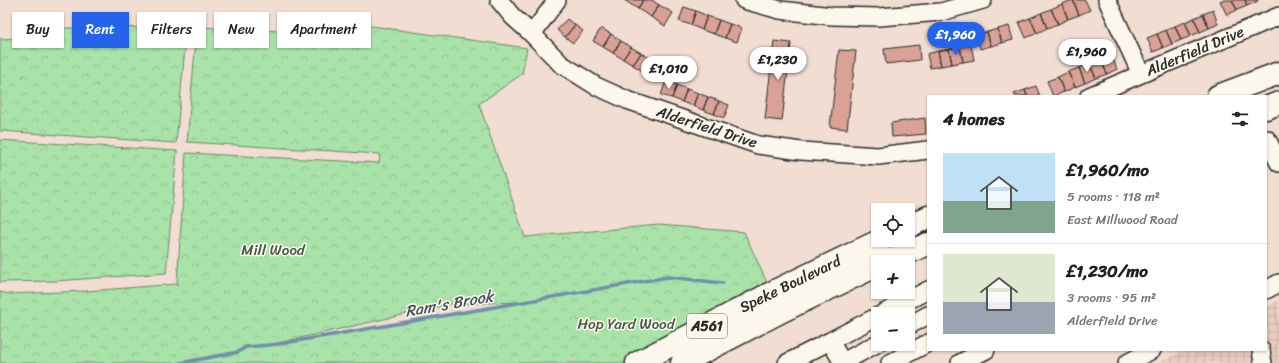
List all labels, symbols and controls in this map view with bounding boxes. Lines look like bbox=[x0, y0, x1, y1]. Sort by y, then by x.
chip: Buy bbox=[12, 12, 64, 48]
chip: Rent bbox=[72, 12, 129, 48]
chip: Filters bbox=[137, 12, 206, 48]
chip: New bbox=[214, 12, 269, 48]
chip: Apartment bbox=[277, 12, 371, 48]
street label: Alderfield Drive bbox=[1141, 18, 1249, 84]
pin: £1,960 bbox=[923, 22, 989, 56]
text: £1,960 bbox=[936, 23, 976, 46]
pin: £1,960 bbox=[1054, 39, 1120, 73]
text: £1,960 bbox=[1067, 40, 1107, 63]
pin: £1,230 bbox=[745, 47, 811, 81]
text: £1,230 bbox=[759, 48, 797, 71]
pin: £1,010 bbox=[636, 56, 702, 90]
text: £1,010 bbox=[650, 57, 688, 80]
street label: Alderfield Drive bbox=[652, 98, 761, 156]
text: 4 homes bbox=[943, 104, 1004, 134]
icon: filters bbox=[1229, 108, 1251, 130]
text: £1,960/mo bbox=[1067, 155, 1149, 185]
icon: home bbox=[975, 169, 1023, 217]
text: 5 rooms · 118 m² bbox=[1067, 185, 1160, 208]
map controls bbox=[871, 203, 915, 351]
button: locate bbox=[871, 203, 915, 247]
text: East Millwood Road bbox=[1067, 208, 1178, 231]
park label: Mill Wood bbox=[241, 237, 306, 263]
street label: Speke Boulevard bbox=[735, 248, 846, 320]
button: + bbox=[871, 255, 915, 299]
text: £1,230/mo bbox=[1067, 256, 1148, 286]
icon: home bbox=[975, 270, 1023, 318]
water label: Ram's Brook bbox=[403, 281, 498, 326]
text: 3 rooms · 95 m² bbox=[1067, 286, 1156, 309]
button: − bbox=[871, 307, 915, 351]
text: Alderfield Drive bbox=[1067, 309, 1158, 332]
park label: Hop Yard Wood bbox=[577, 311, 676, 337]
road number: A561 bbox=[687, 314, 727, 338]

